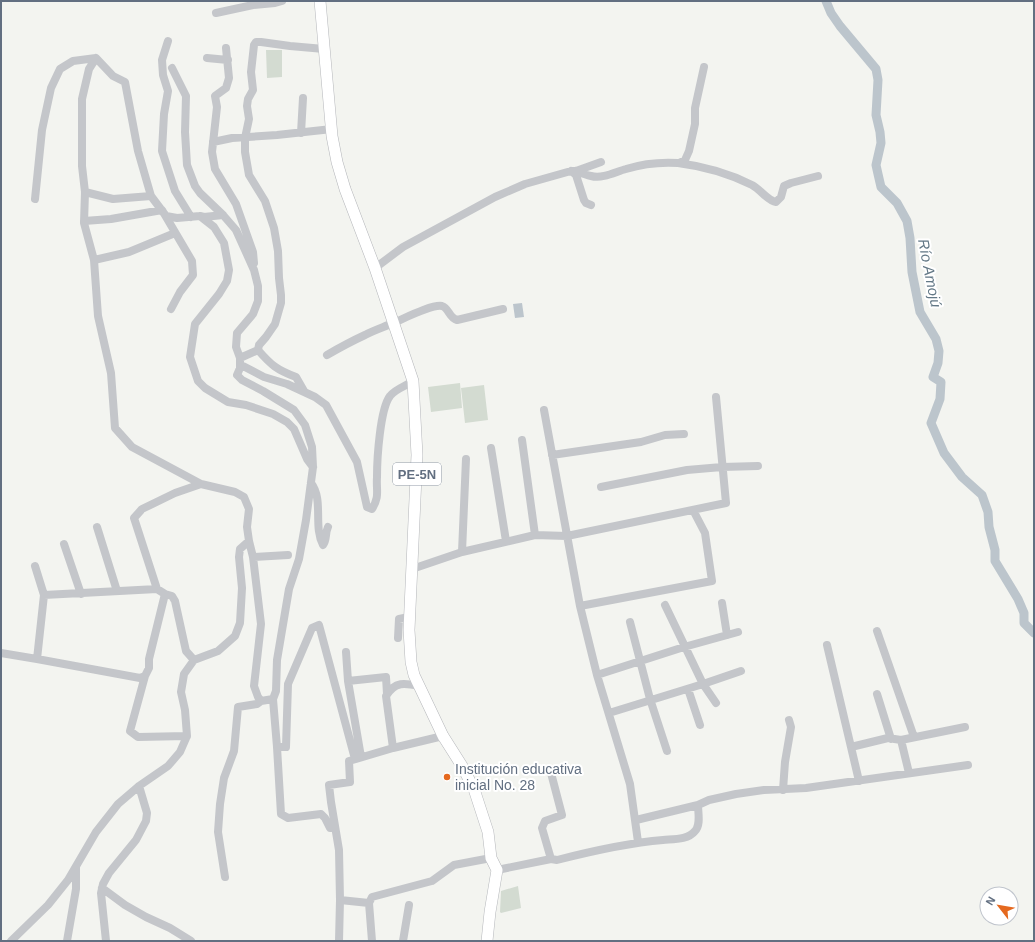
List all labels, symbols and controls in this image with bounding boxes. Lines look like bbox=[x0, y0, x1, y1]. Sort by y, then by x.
water label: Río Amojú bbox=[915, 237, 945, 309]
road number: PE-5N bbox=[393, 463, 441, 485]
place label: Institución educativa inicial No. 28 bbox=[455, 761, 582, 793]
marker: Institución educativa inicial No. 28 bbox=[442, 772, 452, 782]
north arrow bbox=[979, 886, 1019, 926]
text: N bbox=[983, 894, 998, 907]

